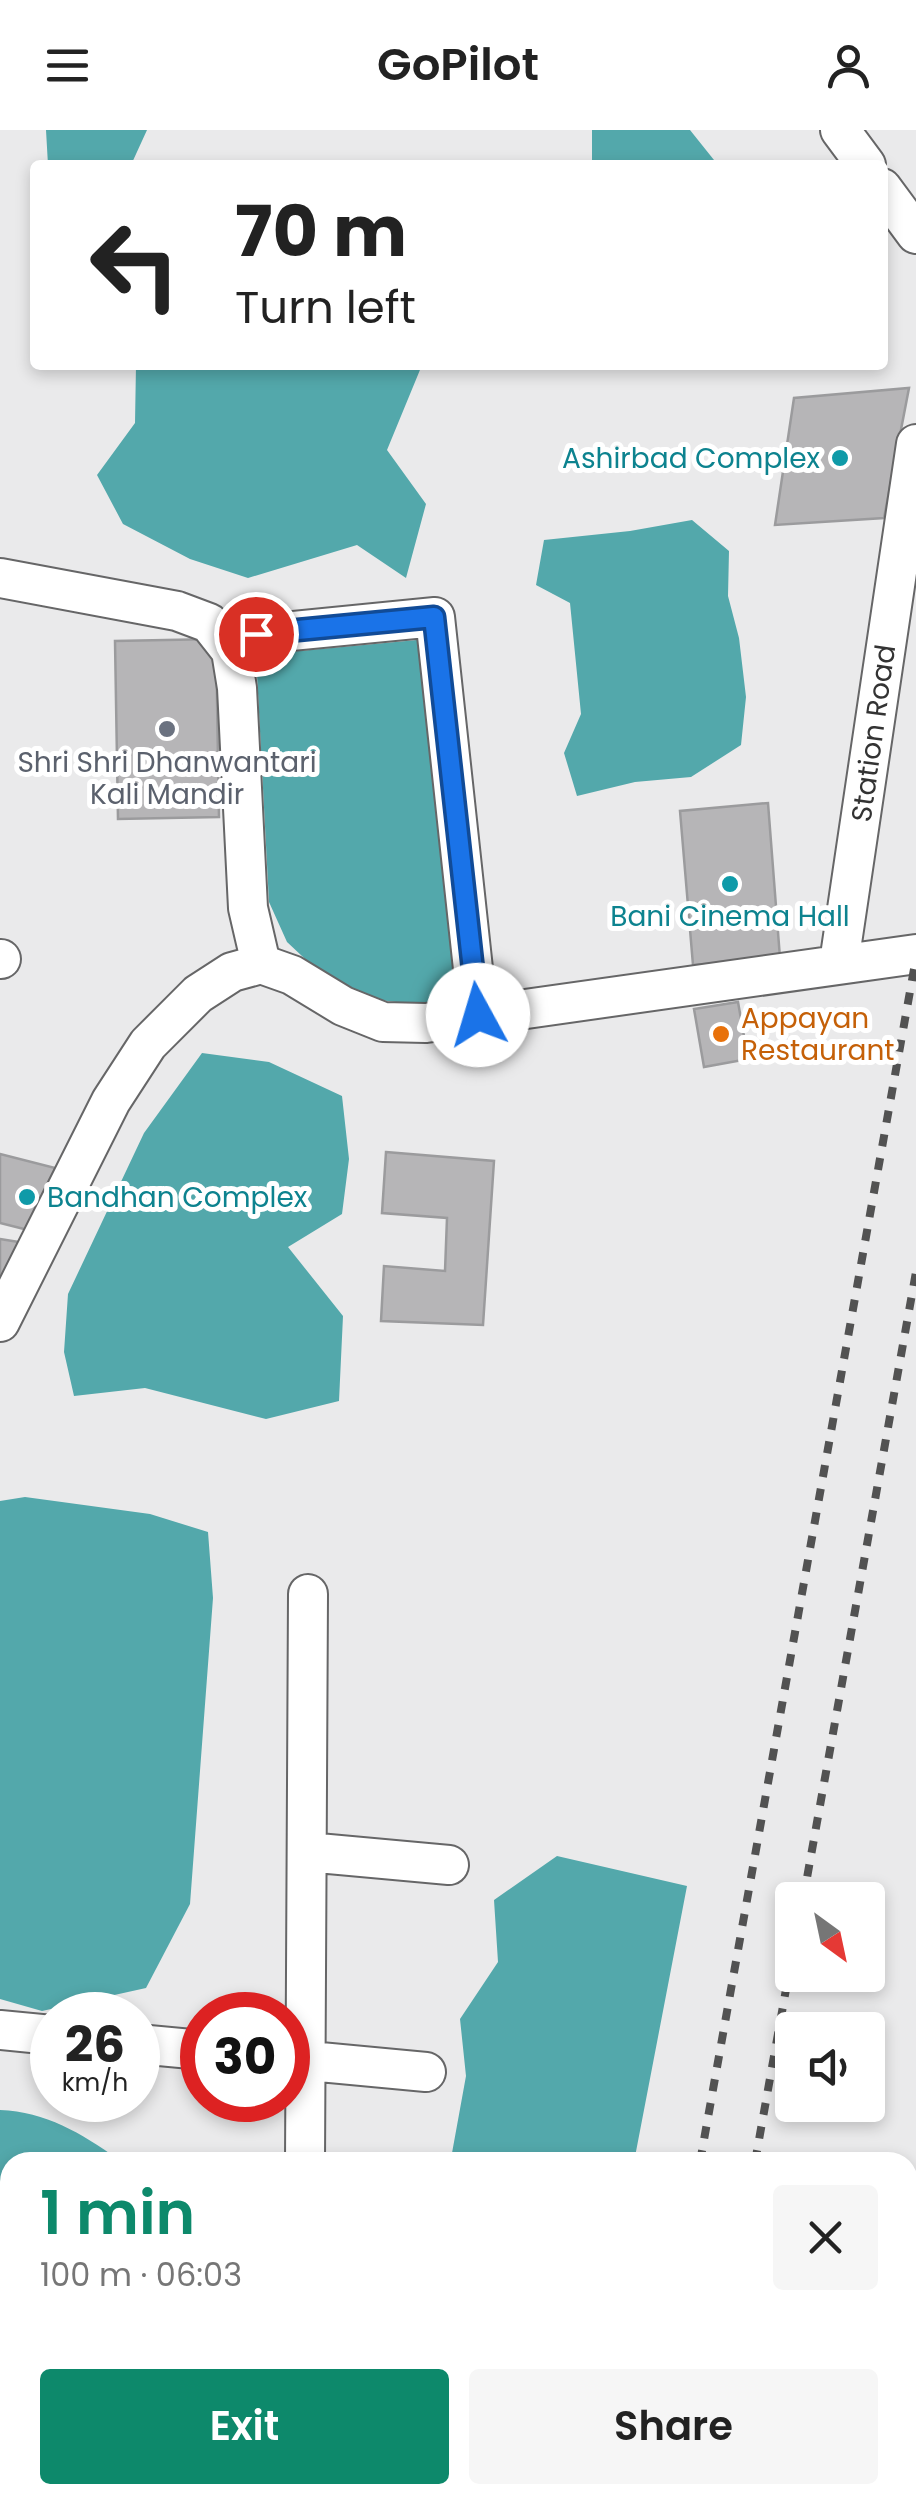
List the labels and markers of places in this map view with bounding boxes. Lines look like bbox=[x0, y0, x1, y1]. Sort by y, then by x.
place label: Ashirbad Complex bbox=[562, 439, 821, 478]
marker: Ashirbad Complex bbox=[829, 447, 851, 469]
pin bbox=[214, 592, 299, 677]
marker: Shri Shri Dhanwantari Kali Mandir bbox=[156, 718, 178, 740]
place label: Shri Shri Dhanwantari Kali Mandir bbox=[17, 743, 317, 814]
marker: Bani Cinema Hall bbox=[719, 873, 741, 895]
place label: Bani Cinema Hall bbox=[610, 897, 850, 936]
place label: Appayan Restaurant bbox=[741, 999, 895, 1070]
marker: Appayan Restaurant bbox=[710, 1023, 732, 1045]
place label: Bandhan Complex bbox=[47, 1178, 308, 1217]
marker: Bandhan Complex bbox=[16, 1186, 38, 1208]

